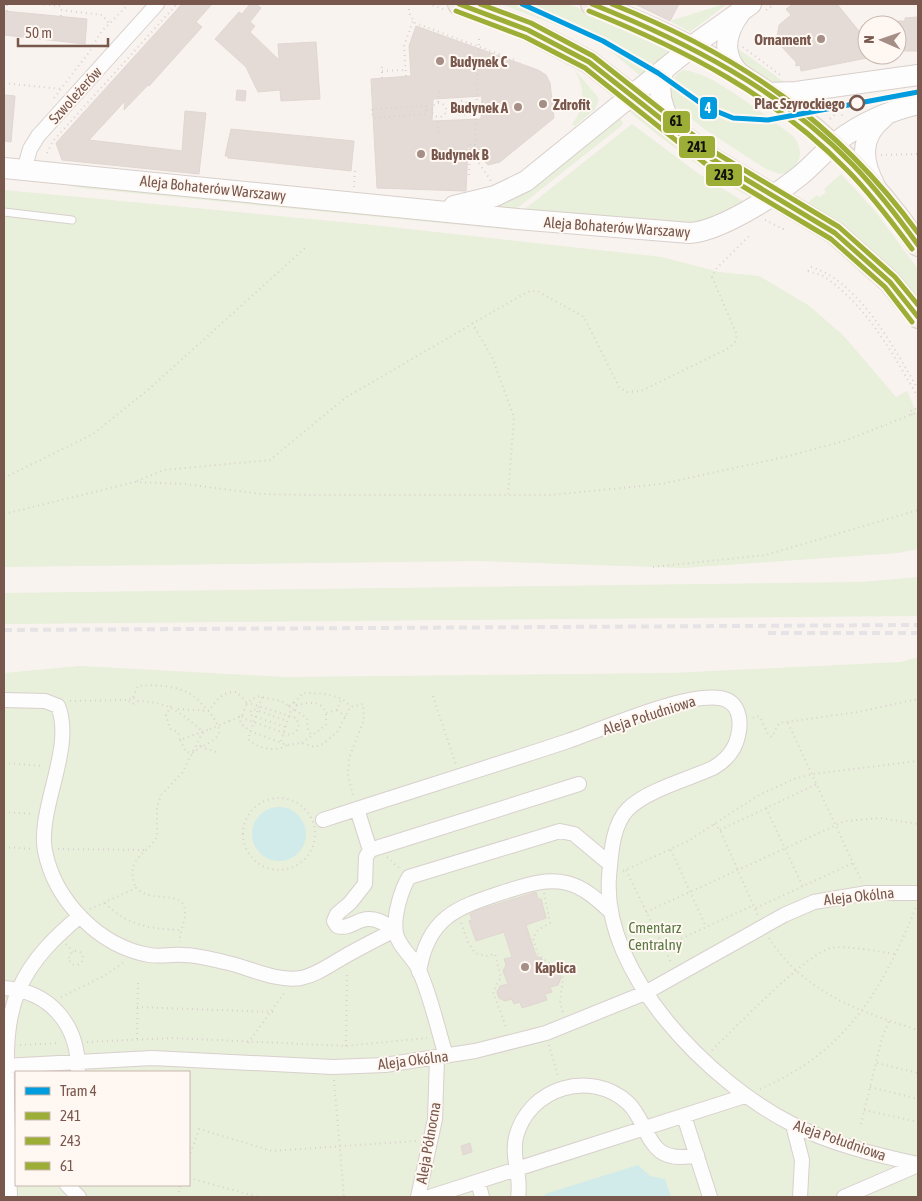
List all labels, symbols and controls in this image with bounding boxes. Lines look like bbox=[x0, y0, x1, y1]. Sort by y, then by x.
scale bar bbox=[18, 15, 108, 47]
north arrow bbox=[857, 15, 907, 65]
text: 50 m bbox=[25, 24, 52, 41]
place label: Ornament bbox=[754, 31, 812, 48]
marker: Ornament bbox=[815, 33, 827, 45]
text: N bbox=[861, 35, 877, 44]
place label: Budynek C bbox=[450, 53, 507, 70]
marker: Budynek C bbox=[434, 55, 446, 67]
street label: Szwoleżerów bbox=[45, 63, 105, 127]
place label: Plac Szyrockiego bbox=[754, 95, 845, 112]
marker: Plac Szyrockiego bbox=[849, 95, 865, 111]
place label: Zdrofit bbox=[553, 96, 591, 113]
line badge: 4 bbox=[699, 96, 718, 120]
marker: Zdrofit bbox=[537, 98, 549, 110]
place label: Budynek A bbox=[450, 99, 509, 116]
text: 4 bbox=[704, 100, 712, 116]
marker: Budynek A bbox=[512, 101, 524, 113]
line badge: 61 bbox=[662, 110, 691, 134]
text: 61 bbox=[669, 113, 683, 129]
line badge: 241 bbox=[678, 135, 716, 159]
text: 241 bbox=[687, 139, 707, 155]
place label: Budynek B bbox=[431, 146, 489, 163]
marker: Budynek B bbox=[415, 148, 427, 160]
line badge: 243 bbox=[705, 163, 743, 187]
text: 243 bbox=[714, 167, 734, 183]
street label: Aleja Bohaterów Warszawy bbox=[139, 172, 287, 204]
street label: Aleja Bohaterów Warszawy bbox=[543, 213, 691, 241]
street label: Aleja Południowa bbox=[601, 692, 698, 738]
street label: Aleja Okólna bbox=[823, 884, 895, 908]
park label: Cmentarz Centralny bbox=[628, 919, 682, 953]
place label: Kaplica bbox=[535, 959, 576, 976]
marker: Kaplica bbox=[519, 961, 531, 973]
street label: Aleja Okólna bbox=[377, 1047, 449, 1073]
legend bbox=[15, 1071, 190, 1186]
text: Tram 4 bbox=[60, 1082, 97, 1099]
street label: Aleja Północna bbox=[412, 1101, 444, 1185]
text: 241 bbox=[60, 1107, 81, 1124]
street label: Aleja Południowa bbox=[792, 1116, 888, 1164]
text: 243 bbox=[60, 1132, 81, 1149]
text: 61 bbox=[60, 1157, 74, 1174]

